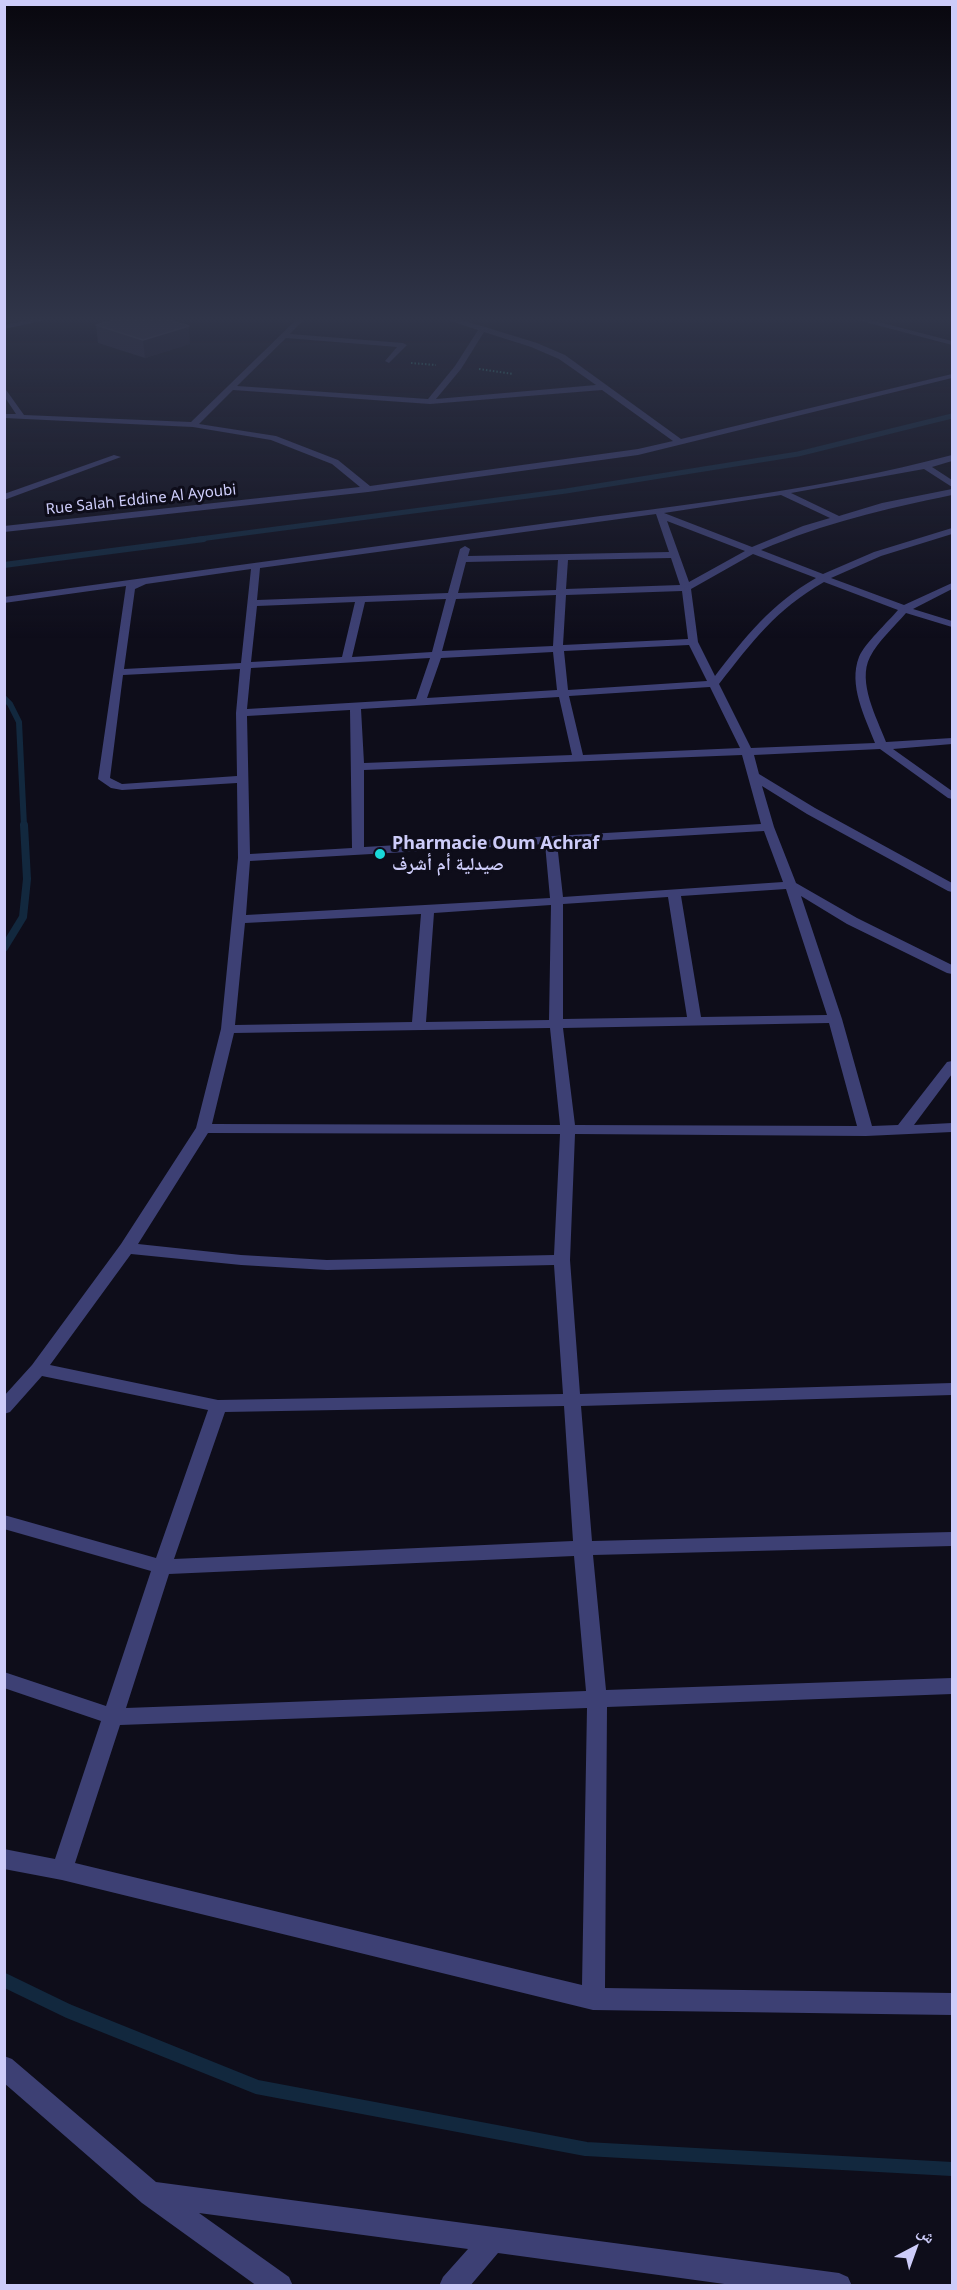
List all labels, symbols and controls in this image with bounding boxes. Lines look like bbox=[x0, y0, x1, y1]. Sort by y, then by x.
street label: Rue Salah Eddine Al Ayoubi bbox=[45, 481, 237, 519]
place label: Pharmacie Oum Achraf صيدلية أم أشرف bbox=[392, 833, 599, 876]
marker: Pharmacie Oum Achraf صيدلية أم أشرف bbox=[373, 847, 387, 861]
north arrow bbox=[885, 2218, 945, 2278]
text: ش bbox=[913, 2221, 940, 2248]

